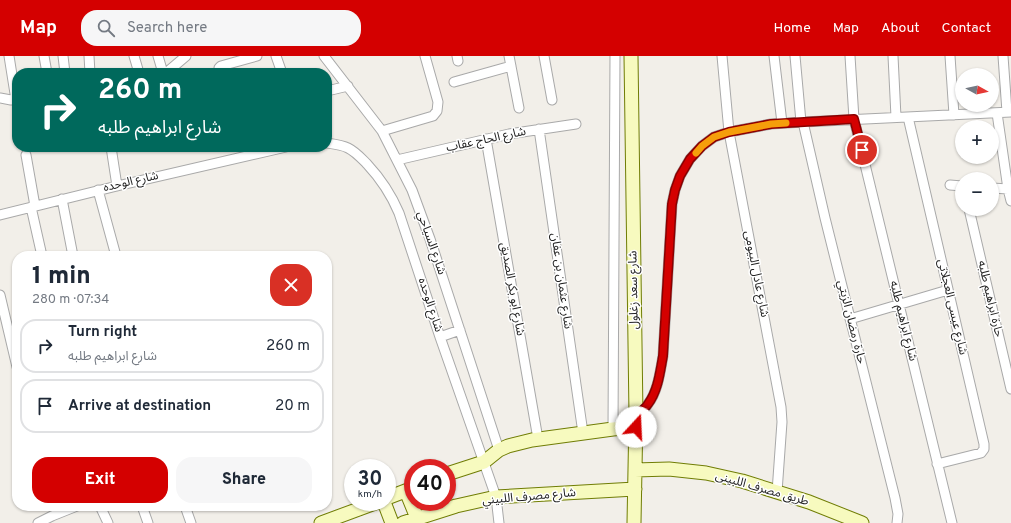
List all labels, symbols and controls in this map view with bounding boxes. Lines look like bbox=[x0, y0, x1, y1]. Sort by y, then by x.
search box bbox=[81, 10, 361, 46]
text: Map bbox=[20, 16, 57, 40]
icon: search bbox=[95, 17, 117, 39]
text: Search here bbox=[127, 19, 207, 38]
text: Home bbox=[774, 20, 811, 37]
text: Map bbox=[833, 20, 859, 37]
text: About bbox=[881, 20, 920, 37]
text: Contact bbox=[942, 20, 991, 37]
north arrow bbox=[955, 68, 999, 112]
map controls bbox=[955, 68, 999, 216]
text: 260 m bbox=[98, 73, 182, 109]
icon: right bbox=[32, 84, 84, 136]
text: شارع ابراهيم طلبه bbox=[98, 117, 221, 140]
button: + bbox=[955, 120, 999, 164]
street label: شارع الحاج عقاب bbox=[445, 124, 527, 156]
pin bbox=[845, 133, 879, 167]
icon: arrive bbox=[851, 139, 873, 161]
street label: شارع الوحده bbox=[102, 168, 160, 196]
button: − bbox=[955, 172, 999, 216]
street label: شارع السياحي bbox=[412, 209, 449, 277]
street label: شارع عادل البيومى bbox=[740, 229, 772, 319]
street label: شارع عثمان بن عفان bbox=[546, 232, 576, 330]
street label: شارع ابو بكر الصديق bbox=[496, 241, 528, 337]
street label: شارع سعد زغلول bbox=[625, 250, 643, 330]
street label: شارع عيسى العجلاتى bbox=[933, 257, 971, 357]
street label: حارة ابراهيم طلبه bbox=[973, 259, 1007, 339]
text: 1 min bbox=[32, 262, 91, 292]
button: close bbox=[270, 264, 312, 306]
street label: شارع الوحده bbox=[414, 276, 446, 334]
street label: حارة رمضان الزيتي bbox=[832, 279, 869, 366]
street label: شارع ابراهيم طلبه bbox=[885, 279, 921, 363]
text: 280 m · 07:34 bbox=[32, 292, 109, 308]
text: Turn right bbox=[68, 323, 137, 342]
icon: right bbox=[34, 335, 56, 357]
text: 260 m bbox=[266, 337, 310, 356]
text: شارع ابراهيم طلبه bbox=[68, 349, 157, 365]
icon: arrive bbox=[34, 395, 56, 417]
text: Arrive at destination bbox=[68, 397, 211, 416]
text: 20 m bbox=[275, 397, 310, 416]
position arrow bbox=[615, 406, 657, 448]
button: Exit bbox=[32, 457, 168, 503]
button: Share bbox=[176, 457, 312, 503]
speed limit sign: 40 bbox=[404, 459, 456, 511]
text: 30 bbox=[358, 467, 382, 493]
street label: طريق مصرف اللبينى bbox=[713, 468, 811, 510]
street label: شارع مصرف اللبيني bbox=[481, 485, 577, 510]
text: km/h bbox=[358, 488, 382, 501]

